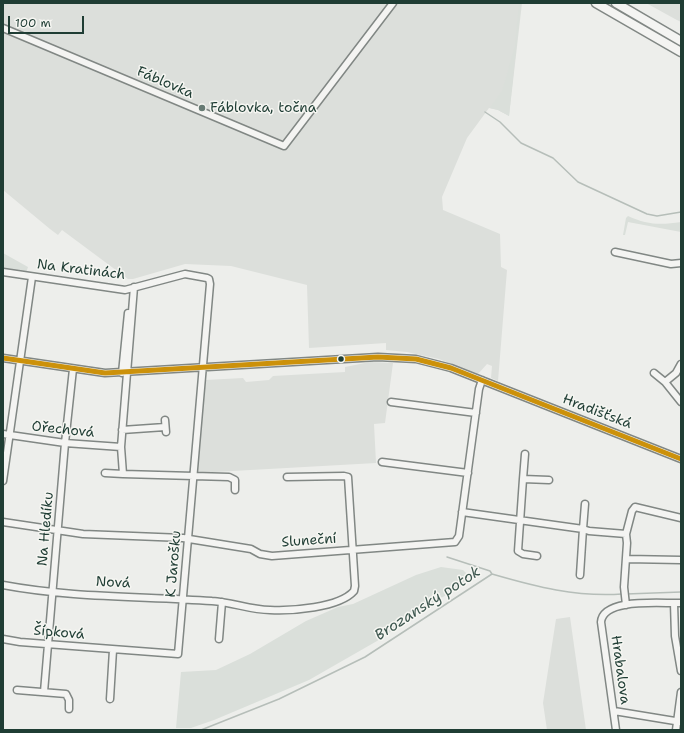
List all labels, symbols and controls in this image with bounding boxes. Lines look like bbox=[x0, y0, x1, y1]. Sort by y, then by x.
scale bar bbox=[10, 8, 86, 34]
text: 100 m bbox=[15, 15, 51, 31]
street label: Fáblovka bbox=[134, 64, 196, 102]
place label: Fáblovka, točna bbox=[210, 100, 317, 116]
marker: Fáblovka, točna bbox=[197, 103, 207, 113]
street label: Na Kratinách bbox=[36, 256, 126, 284]
unlabelled marker bbox=[336, 354, 346, 364]
street label: Hradišťská bbox=[560, 391, 634, 433]
street label: Ořechová bbox=[31, 418, 95, 442]
street label: Na Hledíku bbox=[34, 491, 58, 567]
street label: K Jarošku bbox=[163, 530, 185, 598]
street label: Sluneční bbox=[281, 531, 337, 551]
water label: Brozanský potok bbox=[372, 563, 484, 645]
street label: Nová bbox=[95, 574, 131, 592]
street label: Šípková bbox=[33, 622, 85, 644]
street label: Hrabalova bbox=[607, 634, 633, 706]

